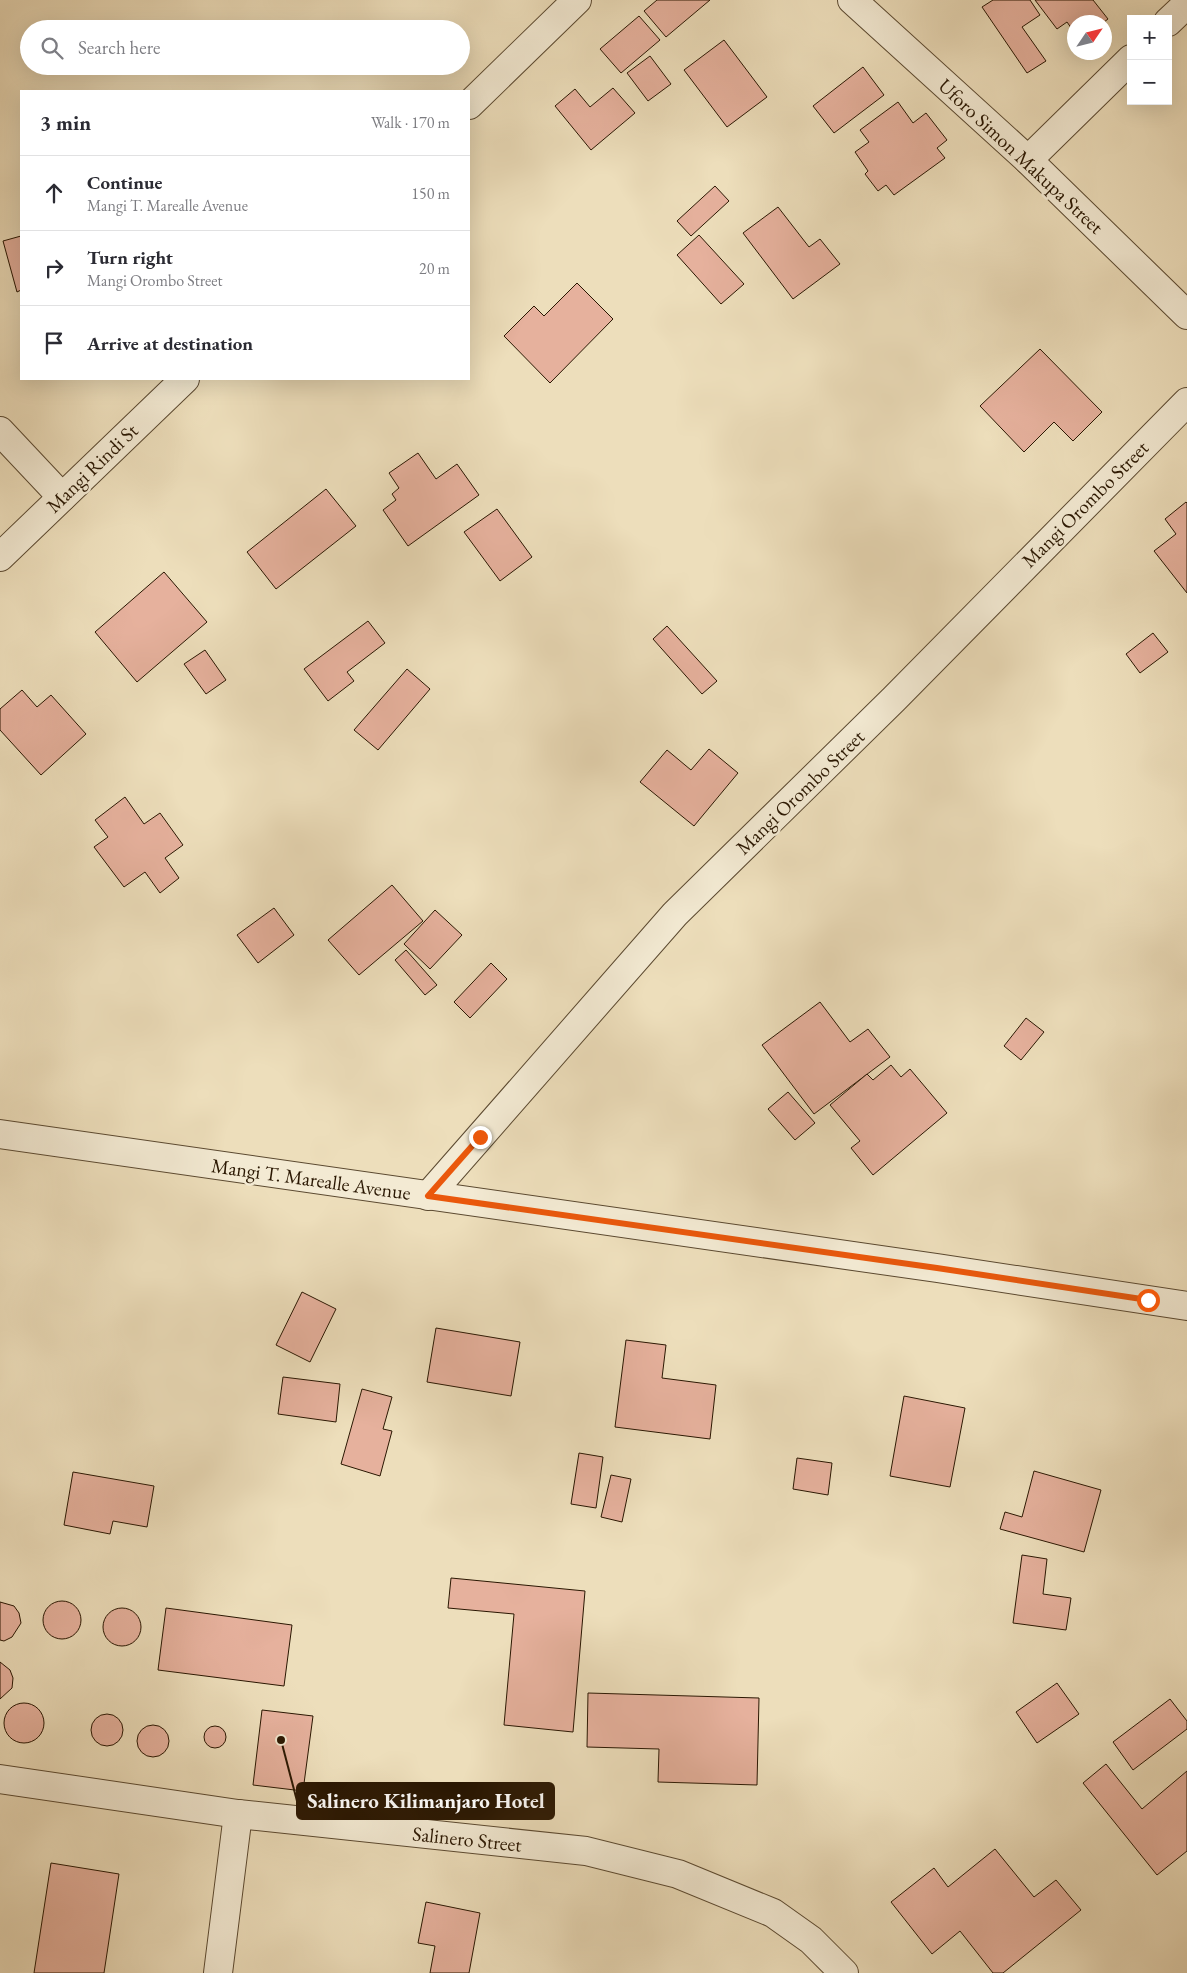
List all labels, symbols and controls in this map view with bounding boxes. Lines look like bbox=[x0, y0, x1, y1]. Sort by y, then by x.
north arrow bbox=[1067, 15, 1112, 60]
map controls bbox=[1127, 15, 1172, 105]
button: + bbox=[1127, 15, 1172, 60]
search box bbox=[20, 20, 470, 75]
icon: search bbox=[38, 34, 66, 62]
text: Search here bbox=[78, 35, 160, 60]
button: − bbox=[1127, 60, 1172, 105]
street label: Uforo Simon Makupa Street bbox=[933, 73, 1110, 240]
text: 3 min bbox=[40, 109, 91, 136]
text: Walk · 170 m bbox=[371, 112, 450, 133]
text: Continue bbox=[87, 170, 162, 195]
icon: ahead bbox=[40, 179, 68, 207]
text: 150 m bbox=[411, 183, 450, 204]
text: Mangi T. Marealle Avenue bbox=[87, 195, 248, 216]
text: Turn right bbox=[87, 245, 173, 270]
icon: right bbox=[40, 254, 68, 282]
text: 20 m bbox=[419, 258, 450, 279]
text: Mangi Orombo Street bbox=[87, 270, 222, 291]
icon: arrive bbox=[40, 329, 68, 357]
text: Arrive at destination bbox=[87, 331, 253, 356]
street label: Mangi Rindi St bbox=[40, 417, 144, 518]
street label: Mangi Orombo Street bbox=[1016, 434, 1155, 573]
street label: Mangi Orombo Street bbox=[730, 723, 870, 860]
route end bbox=[469, 1126, 492, 1149]
street label: Mangi T. Marealle Avenue bbox=[210, 1152, 413, 1206]
route start bbox=[1137, 1289, 1160, 1312]
callout: Salinero Kilimanjaro Hotel bbox=[297, 1783, 554, 1819]
text: Salinero Kilimanjaro Hotel bbox=[307, 1787, 545, 1814]
street label: Salinero Street bbox=[411, 1820, 524, 1858]

